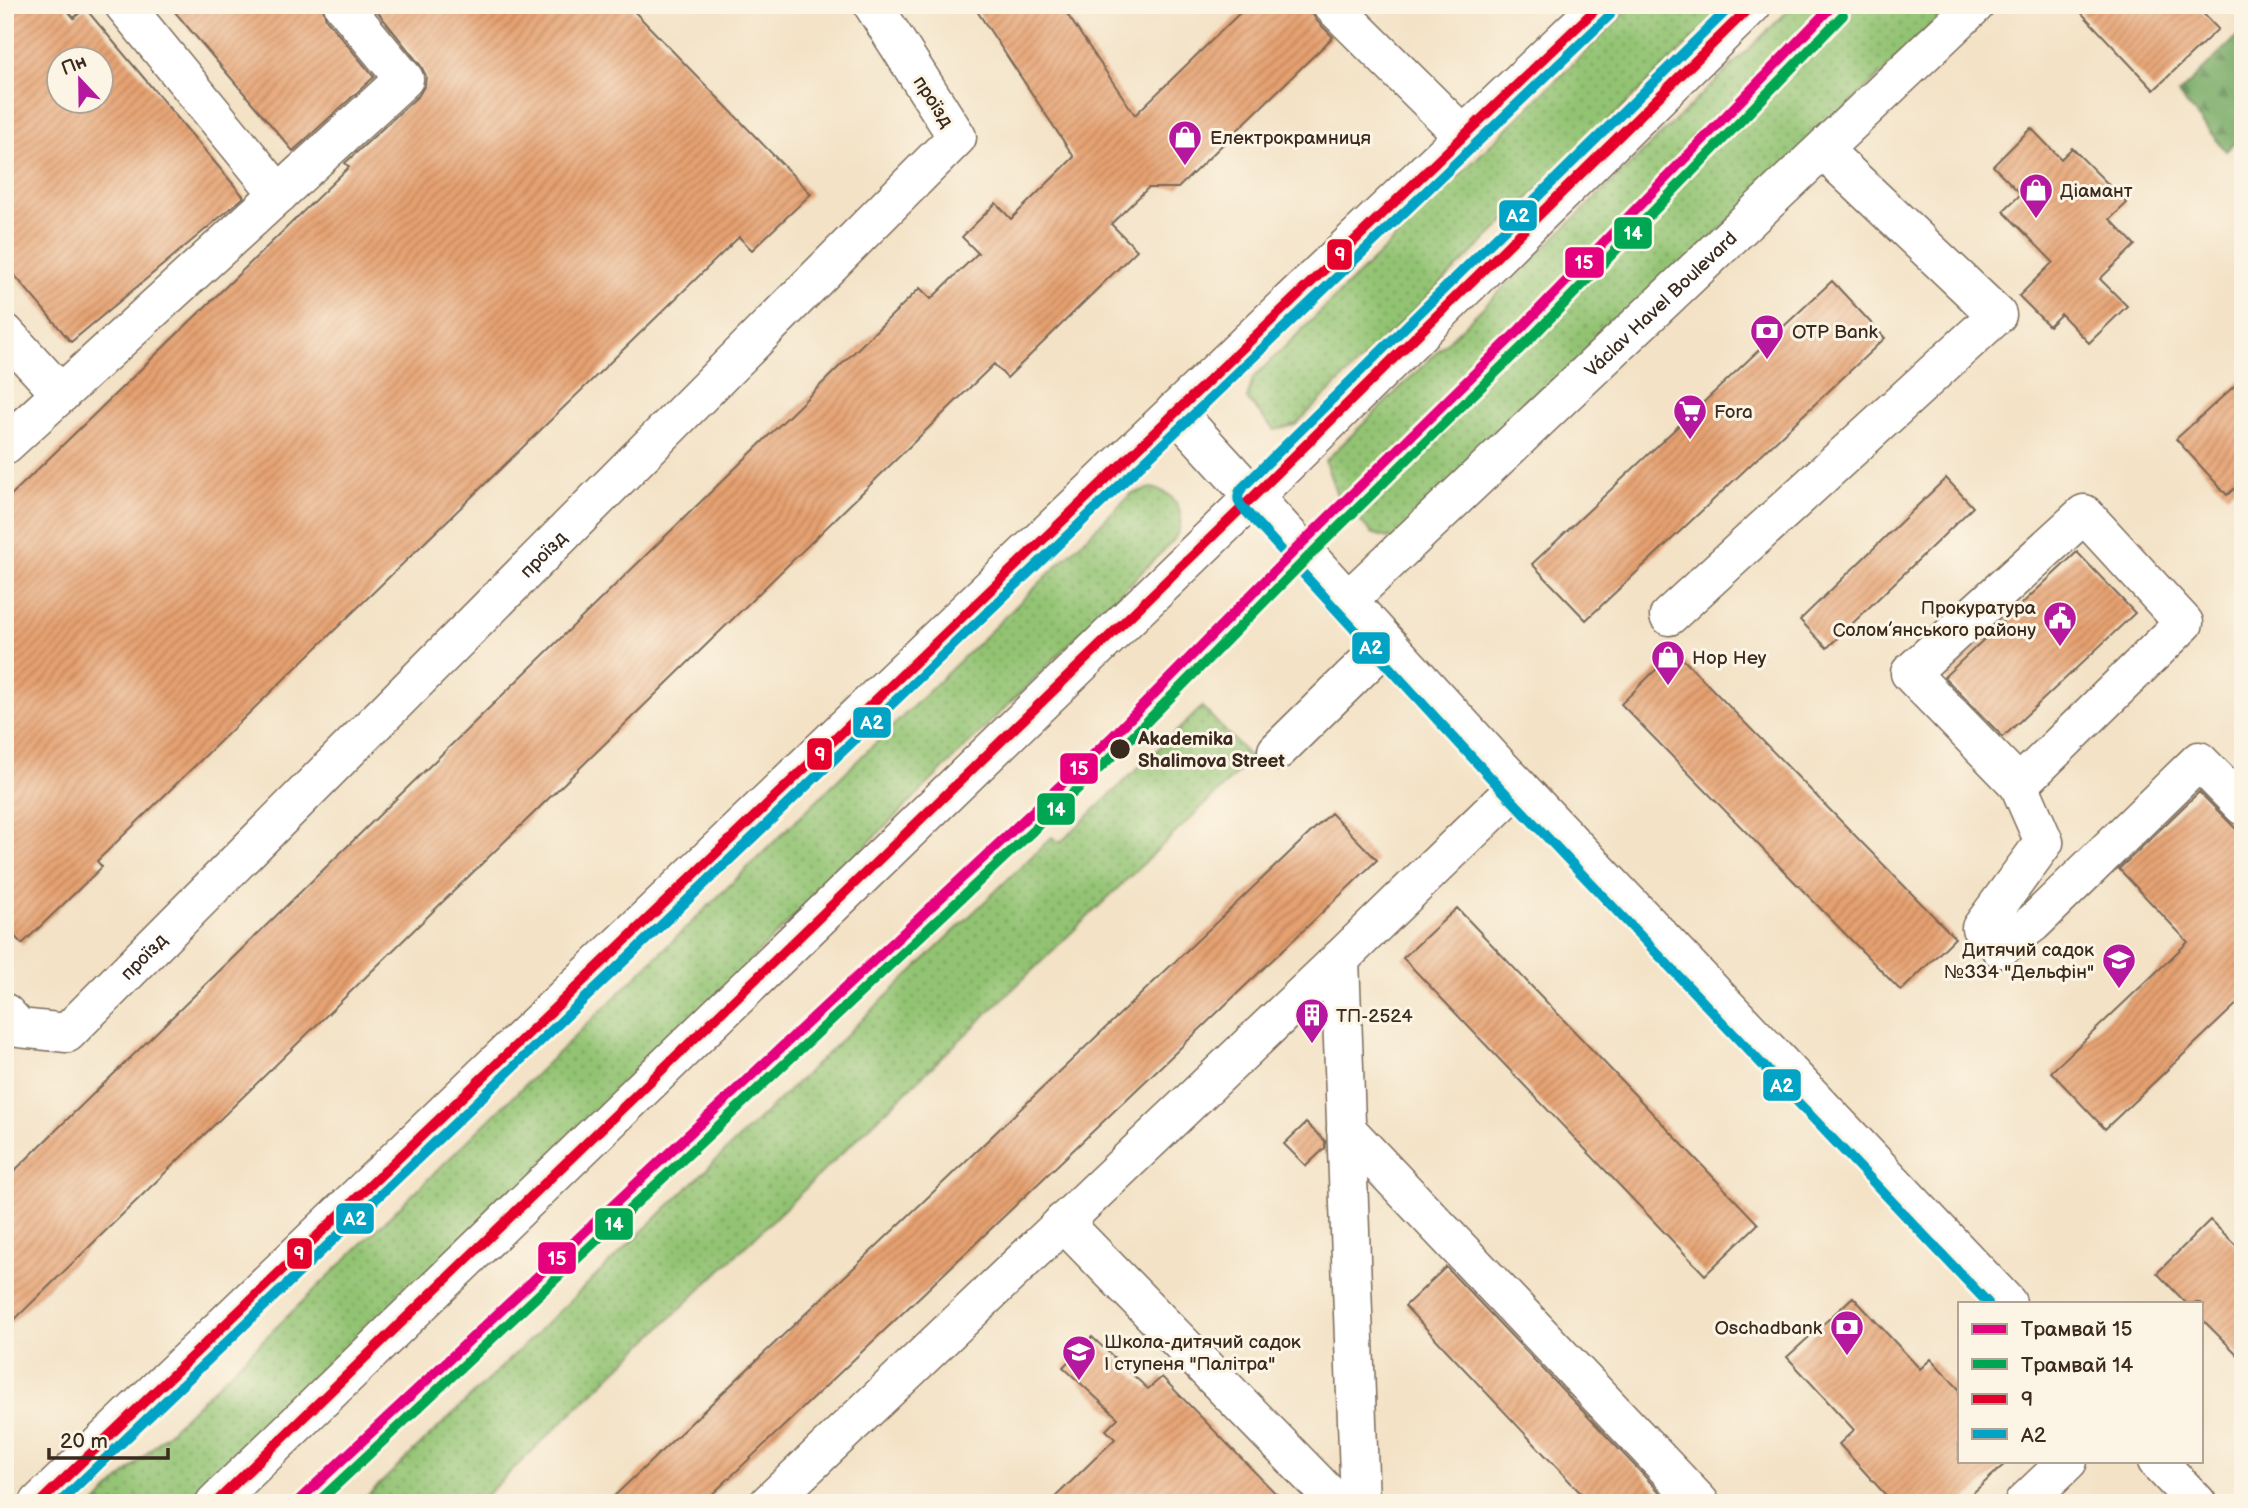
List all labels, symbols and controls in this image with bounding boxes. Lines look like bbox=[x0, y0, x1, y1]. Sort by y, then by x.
north arrow bbox=[46, 46, 116, 116]
text: Пн bbox=[58, 50, 90, 81]
street label: проїзд bbox=[908, 72, 958, 132]
shop icon: Електрокрамниця bbox=[1166, 118, 1204, 167]
place label: Електрокрамниця bbox=[1210, 127, 1371, 150]
shop icon: Діамант bbox=[2017, 171, 2055, 220]
place label: Діамант bbox=[2060, 180, 2133, 203]
line badge: А2 bbox=[1498, 199, 1538, 232]
text: А2 bbox=[1505, 205, 1530, 228]
line badge: 14 bbox=[1613, 216, 1653, 250]
text: 14 bbox=[1623, 223, 1643, 246]
street label: Václav Havel Boulevard bbox=[1581, 227, 1742, 382]
line badge: 9 bbox=[1326, 238, 1353, 271]
text: 9 bbox=[1334, 244, 1346, 267]
line badge: 15 bbox=[1564, 246, 1605, 279]
text: 15 bbox=[1575, 252, 1594, 275]
bank icon: OTP Bank bbox=[1748, 312, 1786, 361]
place label: OTP Bank bbox=[1792, 321, 1879, 344]
supermarket icon: Fora bbox=[1671, 392, 1709, 441]
place label: Fora bbox=[1714, 401, 1753, 424]
street label: проїзд bbox=[516, 526, 572, 583]
place label: Прокуратура Солом’янського району bbox=[1833, 597, 2036, 642]
public building icon: Прокуратура Солом’янського району bbox=[2041, 599, 2079, 648]
line badge: А2 bbox=[1351, 631, 1391, 665]
text: А2 bbox=[1358, 637, 1383, 660]
shop icon: Hop Hey bbox=[1649, 638, 1687, 687]
place label: Hop Hey bbox=[1692, 647, 1767, 670]
line badge: А2 bbox=[852, 706, 892, 739]
text: А2 bbox=[859, 712, 884, 735]
place label: Akademika Shalimova Street bbox=[1137, 728, 1286, 773]
line badge: 9 bbox=[806, 737, 833, 771]
marker: Akademika Shalimova Street bbox=[1108, 737, 1132, 761]
text: 9 bbox=[814, 744, 826, 767]
line badge: 15 bbox=[1059, 752, 1099, 785]
text: 15 bbox=[1070, 758, 1089, 781]
line badge: 14 bbox=[1036, 792, 1076, 826]
text: 14 bbox=[1046, 799, 1066, 822]
street label: проїзд bbox=[116, 929, 173, 986]
place label: Дитячий садок №334 "Дельфін" bbox=[1944, 939, 2094, 984]
school or university icon: Дитячий садок №334 "Дельфін" bbox=[2100, 941, 2138, 990]
building icon: ТП-2524 bbox=[1293, 996, 1331, 1045]
place label: ТП-2524 bbox=[1336, 1005, 1413, 1028]
line badge: А2 bbox=[1762, 1068, 1802, 1102]
text: А2 bbox=[1769, 1075, 1794, 1098]
line badge: А2 bbox=[335, 1202, 375, 1235]
line badge: 14 bbox=[594, 1207, 634, 1241]
text: А2 bbox=[342, 1208, 367, 1231]
text: 14 bbox=[604, 1214, 624, 1237]
line badge: 9 bbox=[286, 1237, 313, 1270]
line badge: 15 bbox=[537, 1241, 577, 1275]
text: 9 bbox=[293, 1243, 305, 1266]
text: 15 bbox=[548, 1248, 567, 1271]
legend bbox=[1958, 1302, 2202, 1462]
bank icon: Oschadbank bbox=[1828, 1308, 1866, 1357]
place label: Oschadbank bbox=[1714, 1317, 1823, 1340]
text: Трамвай 15 bbox=[2021, 1317, 2133, 1342]
place label: Школа-дитячий садок І ступеня "Палітра" bbox=[1104, 1331, 1301, 1376]
school or university icon: Школа-дитячий садок І ступеня "Палітра" bbox=[1060, 1333, 1098, 1382]
text: Трамвай 14 bbox=[2021, 1353, 2133, 1378]
text: 9 bbox=[2021, 1387, 2033, 1412]
scale bar bbox=[49, 1417, 168, 1461]
text: А2 bbox=[2020, 1423, 2047, 1448]
text: 20 m bbox=[60, 1429, 108, 1454]

